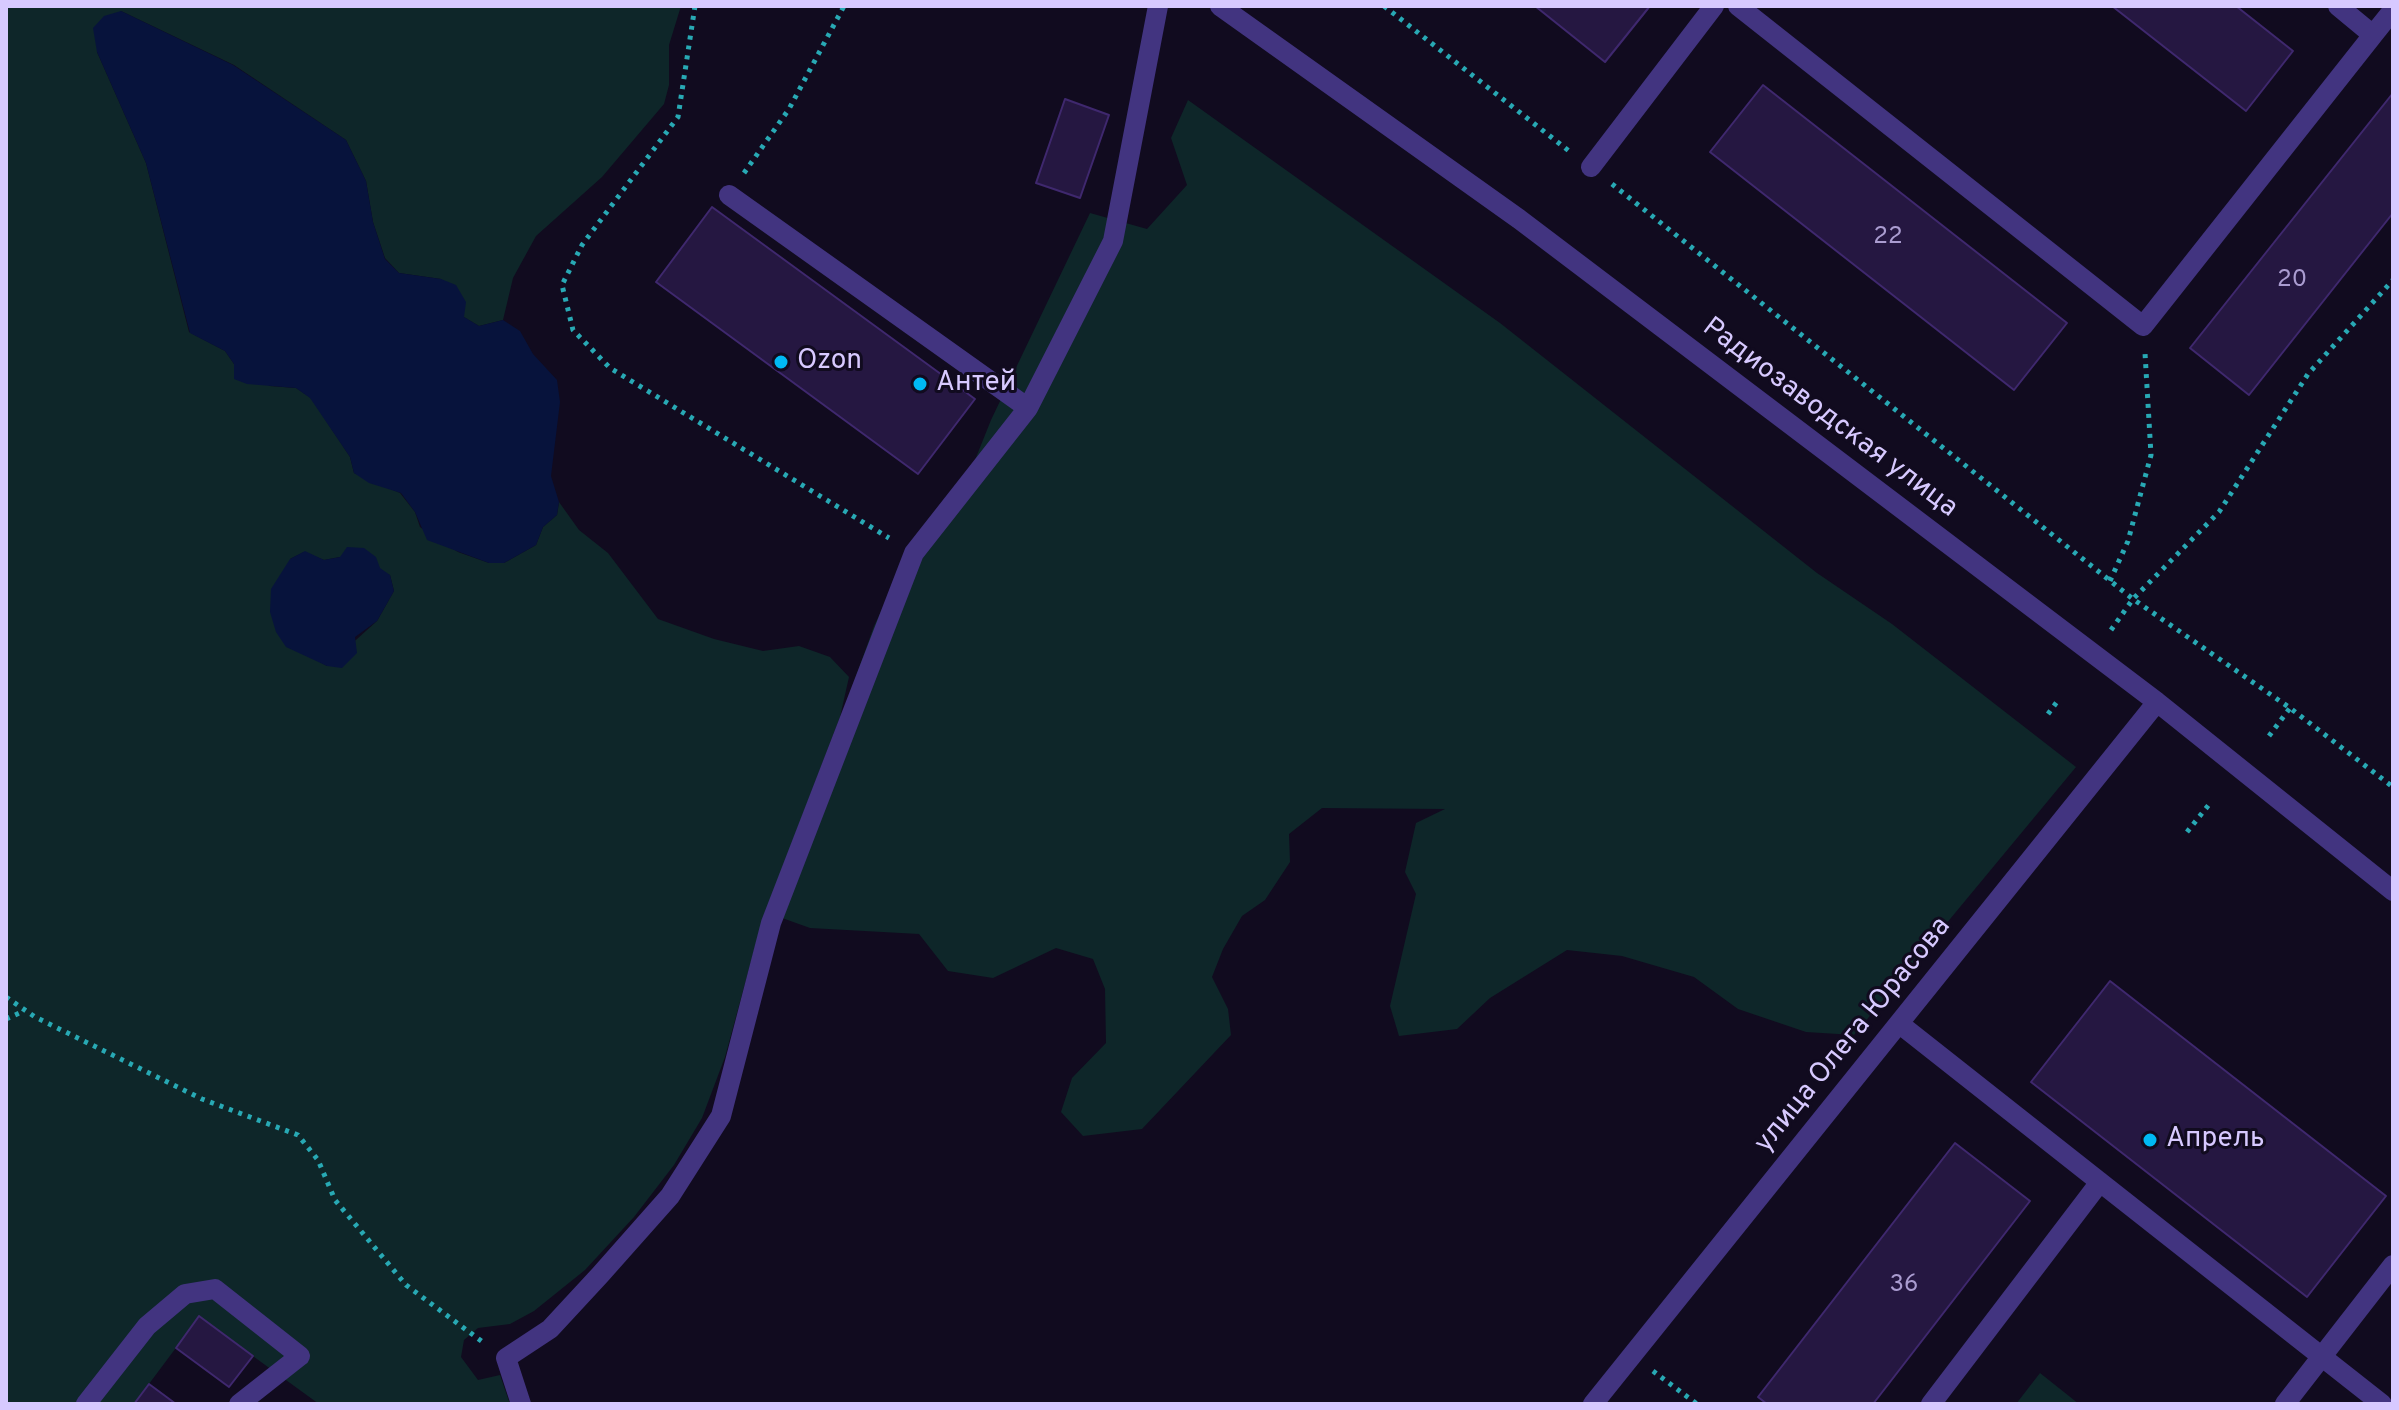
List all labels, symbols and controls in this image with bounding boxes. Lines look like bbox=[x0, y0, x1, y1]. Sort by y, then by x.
house number: 22 bbox=[1873, 224, 1903, 252]
house number: 20 bbox=[2277, 267, 2307, 295]
street label: Радиозаводская улица bbox=[1695, 312, 1963, 526]
place label: Ozon bbox=[797, 345, 862, 379]
marker: Ozon bbox=[772, 353, 790, 371]
place label: Антей bbox=[936, 367, 1016, 401]
marker: Антей bbox=[911, 375, 929, 393]
street label: улица Олега Юрасова bbox=[1749, 911, 1959, 1161]
place label: Апрель bbox=[2166, 1123, 2265, 1157]
marker: Апрель bbox=[2141, 1131, 2159, 1149]
house number: 36 bbox=[1890, 1272, 1918, 1300]

